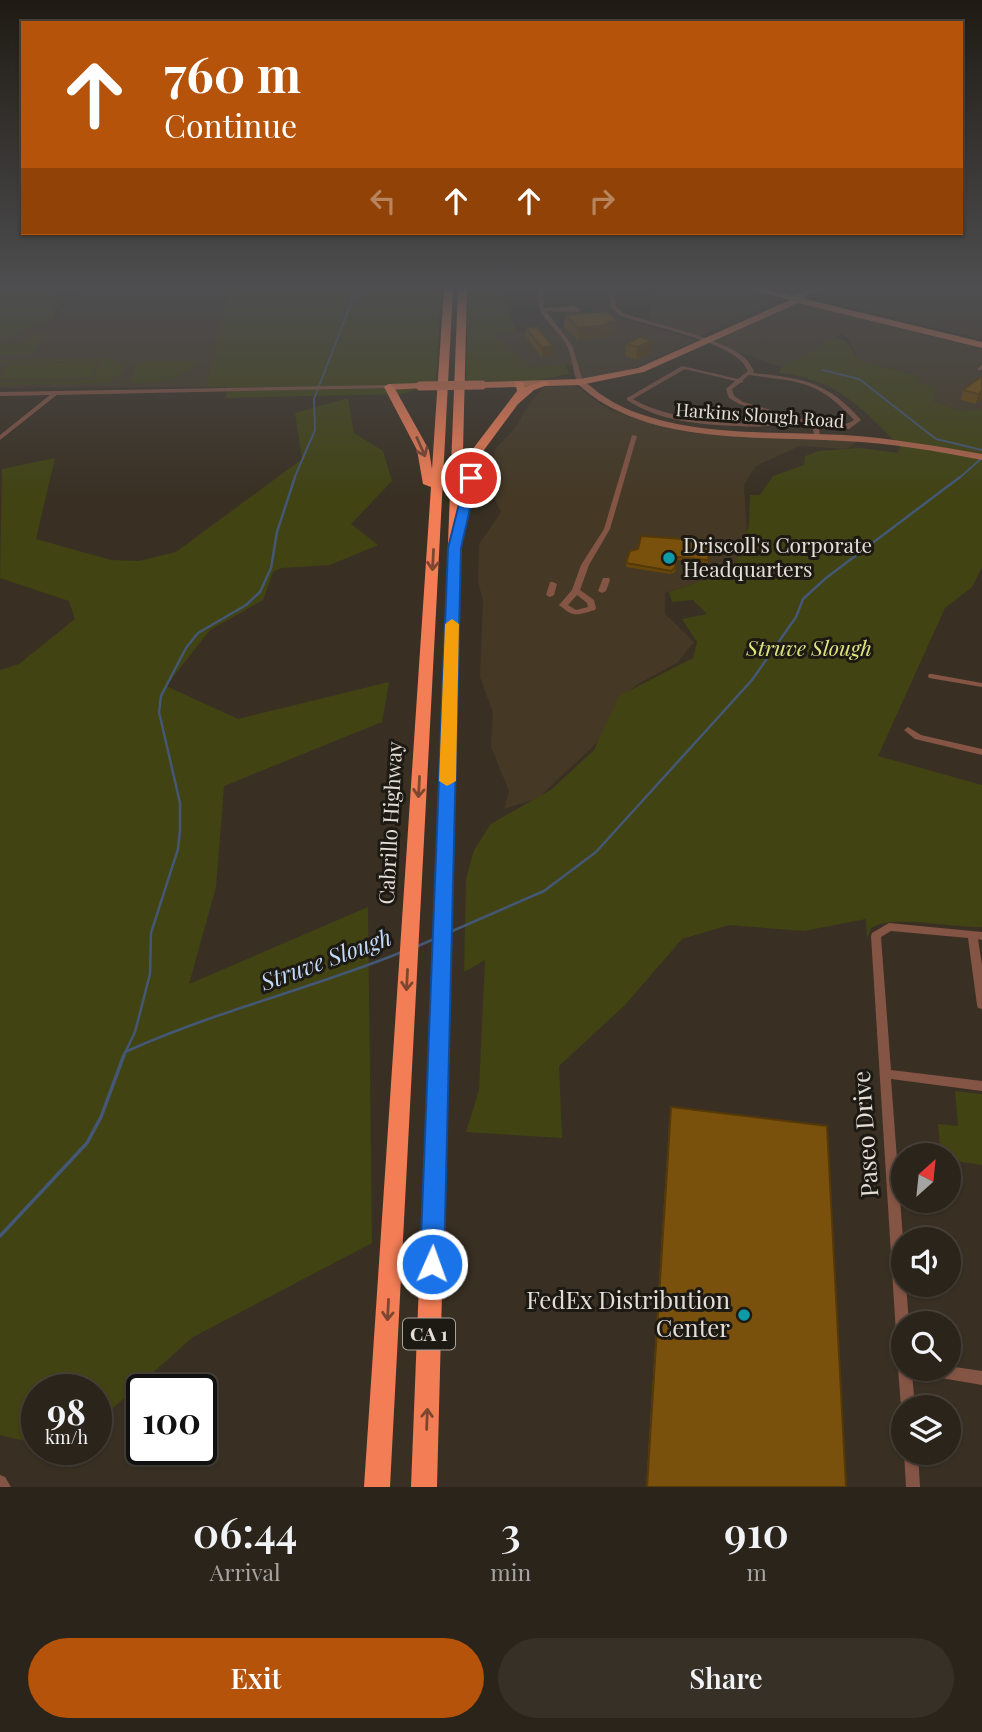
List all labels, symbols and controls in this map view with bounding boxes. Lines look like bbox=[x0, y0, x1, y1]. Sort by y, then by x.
text: 760 m bbox=[164, 40, 301, 105]
icon: ahead bbox=[49, 49, 140, 140]
text: Continue bbox=[164, 103, 297, 146]
icon: left bbox=[364, 182, 402, 220]
icon: ahead bbox=[437, 182, 475, 220]
icon: ahead bbox=[510, 182, 548, 220]
icon: right bbox=[583, 182, 621, 220]
street label: Harkins Slough Road bbox=[675, 397, 846, 433]
one-way arrow bbox=[416, 436, 429, 457]
pin bbox=[441, 448, 501, 508]
icon: arrive bbox=[452, 459, 490, 497]
place label: Driscoll's Corporate Headquarters bbox=[683, 530, 872, 582]
one-way arrow bbox=[426, 548, 439, 570]
marker: Driscoll's Corporate Headquarters bbox=[661, 550, 677, 566]
park label: Struve Slough bbox=[745, 633, 872, 661]
street label: Cabrillo Highway bbox=[371, 740, 407, 905]
one-way arrow bbox=[412, 775, 425, 798]
water label: Struve Slough bbox=[255, 921, 395, 997]
one-way arrow bbox=[401, 968, 414, 991]
street label: Paseo Drive bbox=[844, 1070, 884, 1198]
north arrow bbox=[891, 1143, 961, 1213]
map controls bbox=[891, 1143, 961, 1465]
position arrow bbox=[395, 1227, 469, 1301]
button: sound bbox=[891, 1227, 961, 1297]
place label: FedEx Distribution Center bbox=[526, 1283, 730, 1343]
one-way arrow bbox=[381, 1298, 394, 1321]
marker: FedEx Distribution Center bbox=[736, 1307, 752, 1323]
button: search bbox=[891, 1311, 961, 1381]
road number: CA 1 bbox=[403, 1318, 455, 1350]
speed limit sign: 100 bbox=[126, 1374, 217, 1465]
text: 98 bbox=[47, 1387, 86, 1434]
button: layers bbox=[891, 1395, 961, 1465]
one-way arrow bbox=[420, 1408, 433, 1431]
text: km/h bbox=[45, 1425, 88, 1449]
text: 06:44 bbox=[193, 1503, 297, 1559]
text: 3 bbox=[501, 1503, 521, 1559]
text: 910 bbox=[724, 1503, 789, 1559]
text: Arrival bbox=[210, 1556, 281, 1587]
text: min bbox=[490, 1556, 531, 1587]
text: m bbox=[746, 1556, 767, 1587]
button: Exit bbox=[28, 1638, 484, 1718]
button: Share bbox=[498, 1638, 954, 1718]

